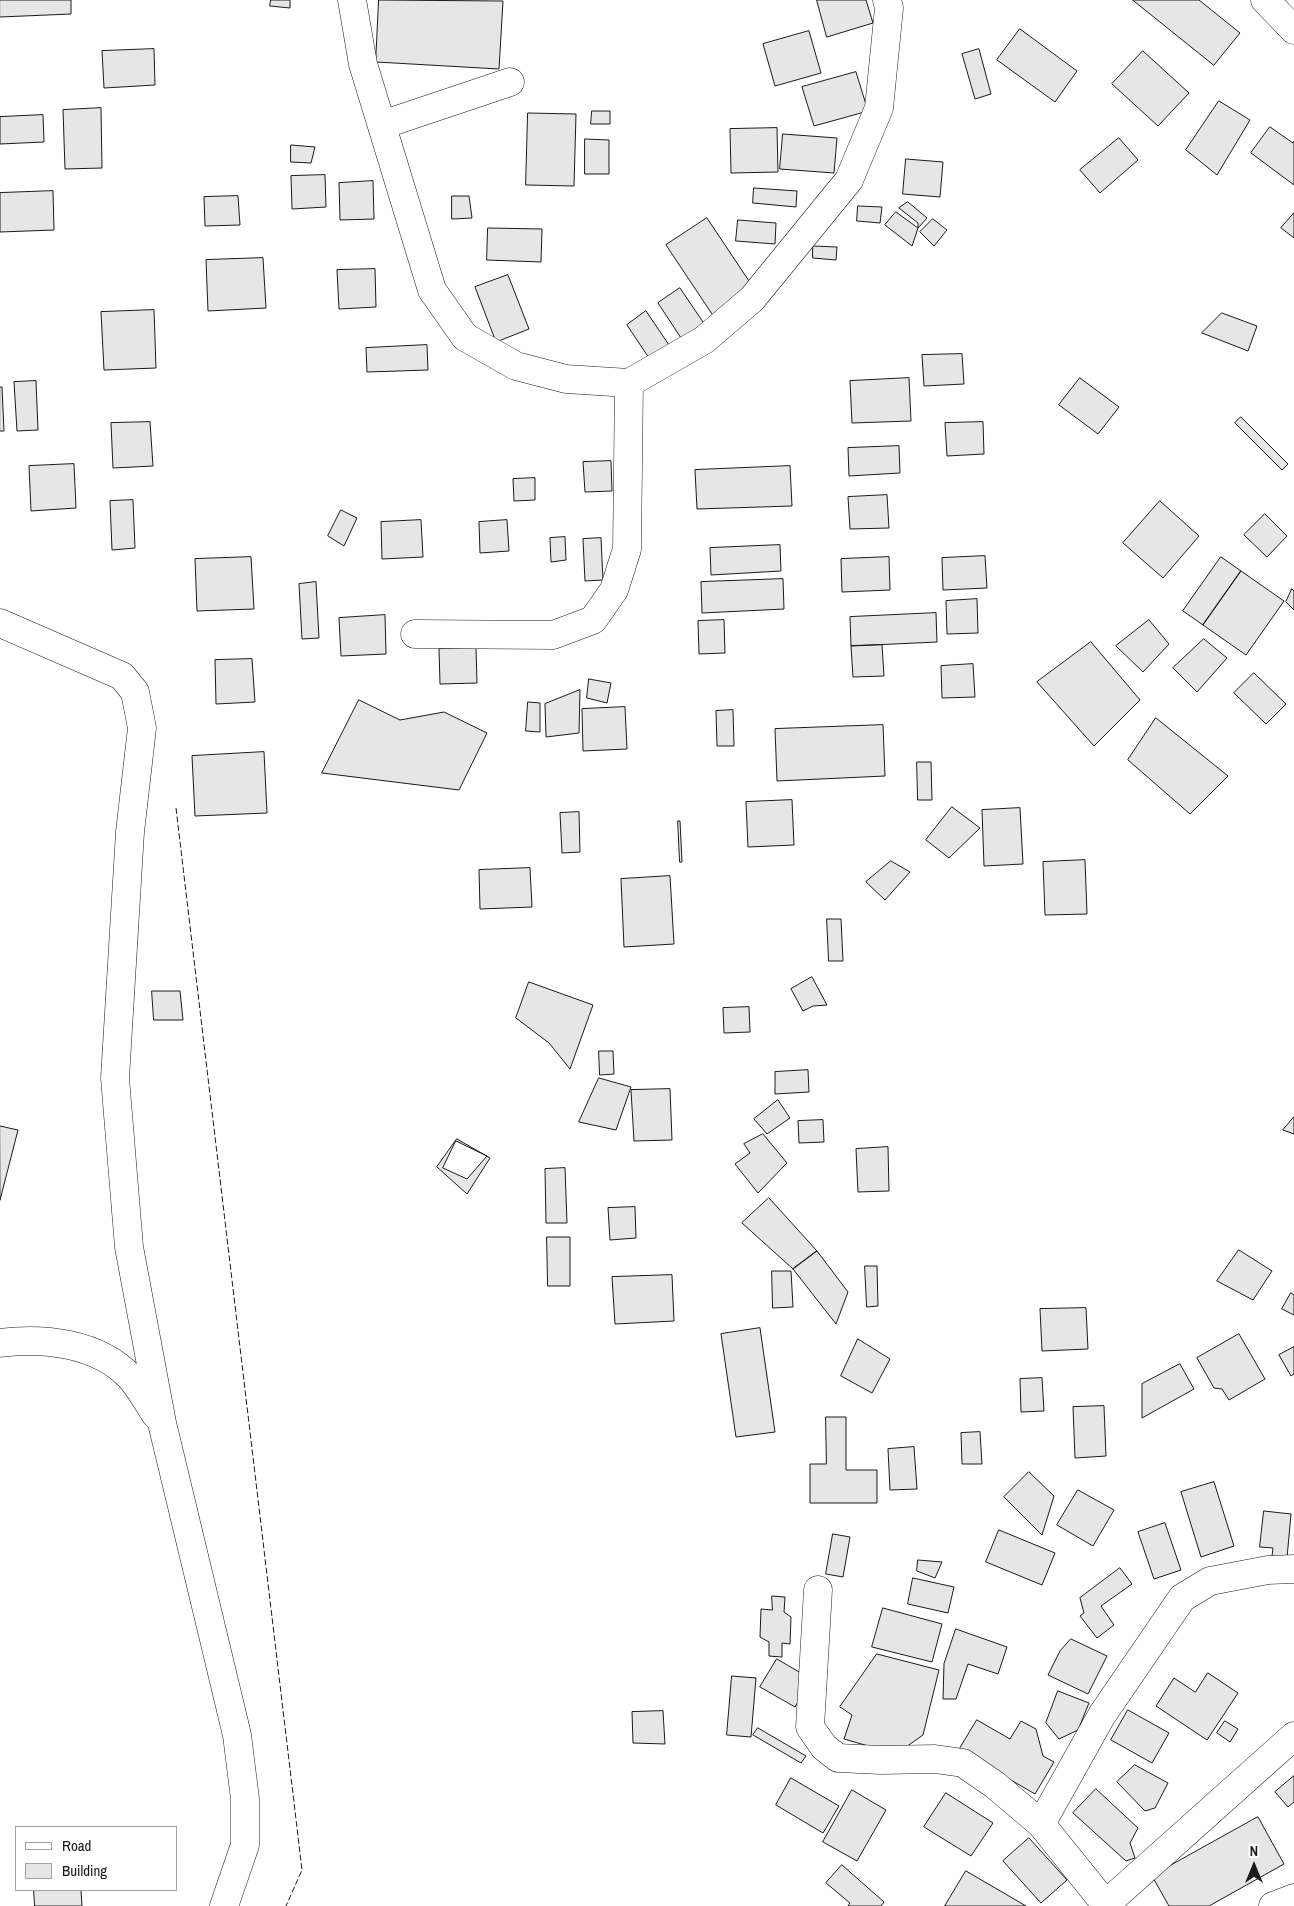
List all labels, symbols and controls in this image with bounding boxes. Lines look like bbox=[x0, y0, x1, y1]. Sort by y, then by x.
legend bbox=[15, 1826, 178, 1891]
text: Road bbox=[62, 1835, 91, 1856]
north arrow bbox=[1229, 1841, 1279, 1891]
text: N bbox=[1250, 1842, 1258, 1860]
text: Building bbox=[62, 1860, 107, 1881]

